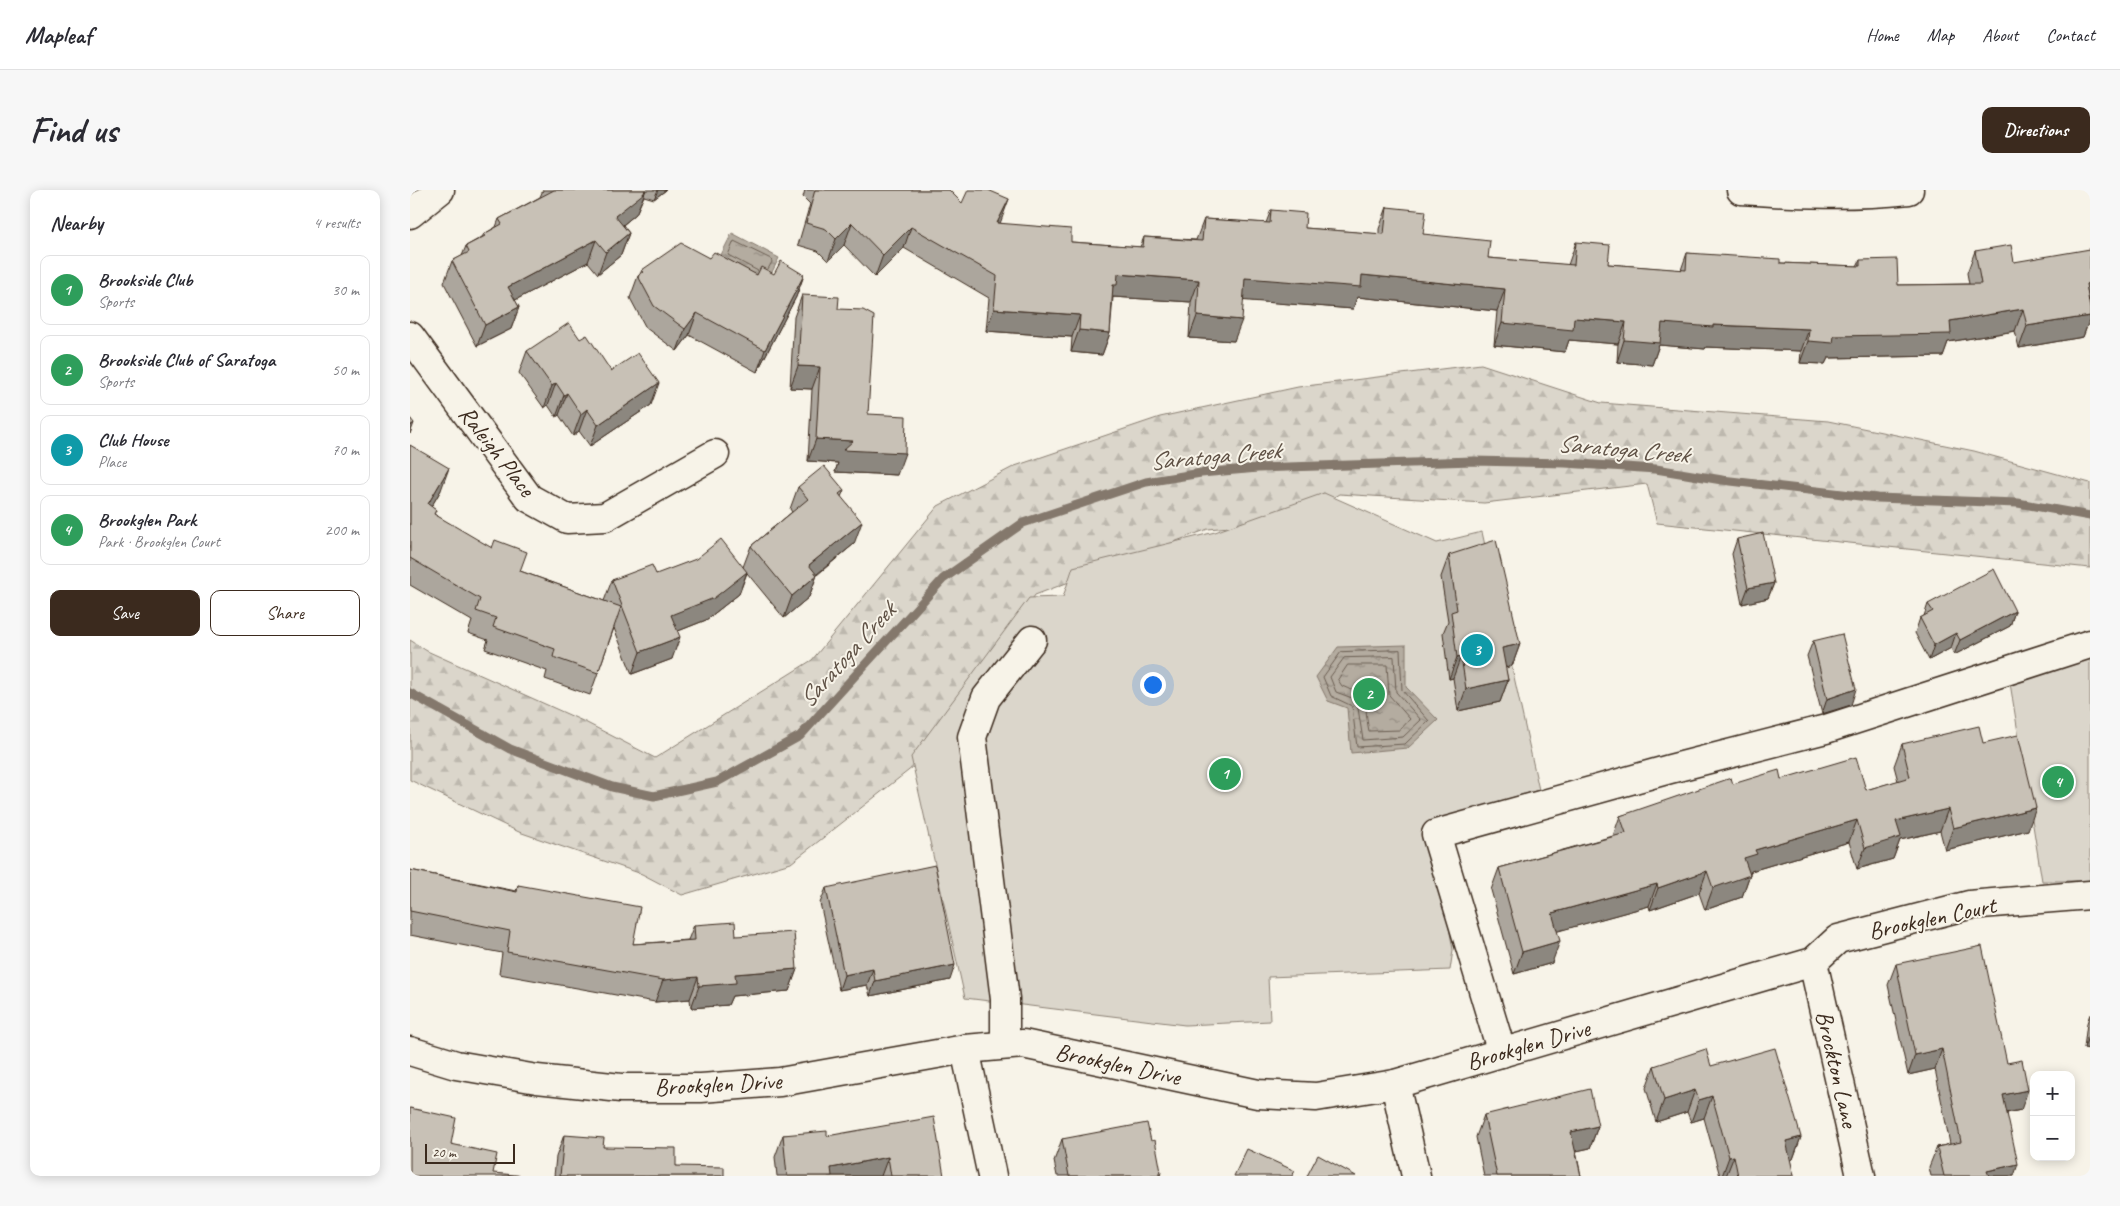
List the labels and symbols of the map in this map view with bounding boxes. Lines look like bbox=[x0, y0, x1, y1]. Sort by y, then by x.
street label: Raleigh Place bbox=[452, 400, 543, 504]
water label: Saratoga Creek bbox=[1556, 427, 1693, 471]
water label: Saratoga Creek bbox=[1148, 434, 1285, 478]
water label: Saratoga Creek bbox=[791, 593, 905, 714]
pin: 3 bbox=[1461, 631, 1493, 669]
your location bbox=[1140, 672, 1166, 698]
pin: 2 bbox=[1353, 675, 1385, 713]
pin: 1 bbox=[1209, 755, 1241, 793]
pin: 4 bbox=[2042, 763, 2074, 801]
street label: Brookglen Court bbox=[1866, 889, 2000, 946]
street label: Brockton Lane bbox=[1809, 1008, 1865, 1132]
street label: Brookglen Drive bbox=[1463, 1013, 1595, 1077]
street label: Brookglen Drive bbox=[1053, 1036, 1185, 1092]
street label: Brookglen Drive bbox=[654, 1066, 784, 1102]
scale bar bbox=[425, 1141, 515, 1164]

